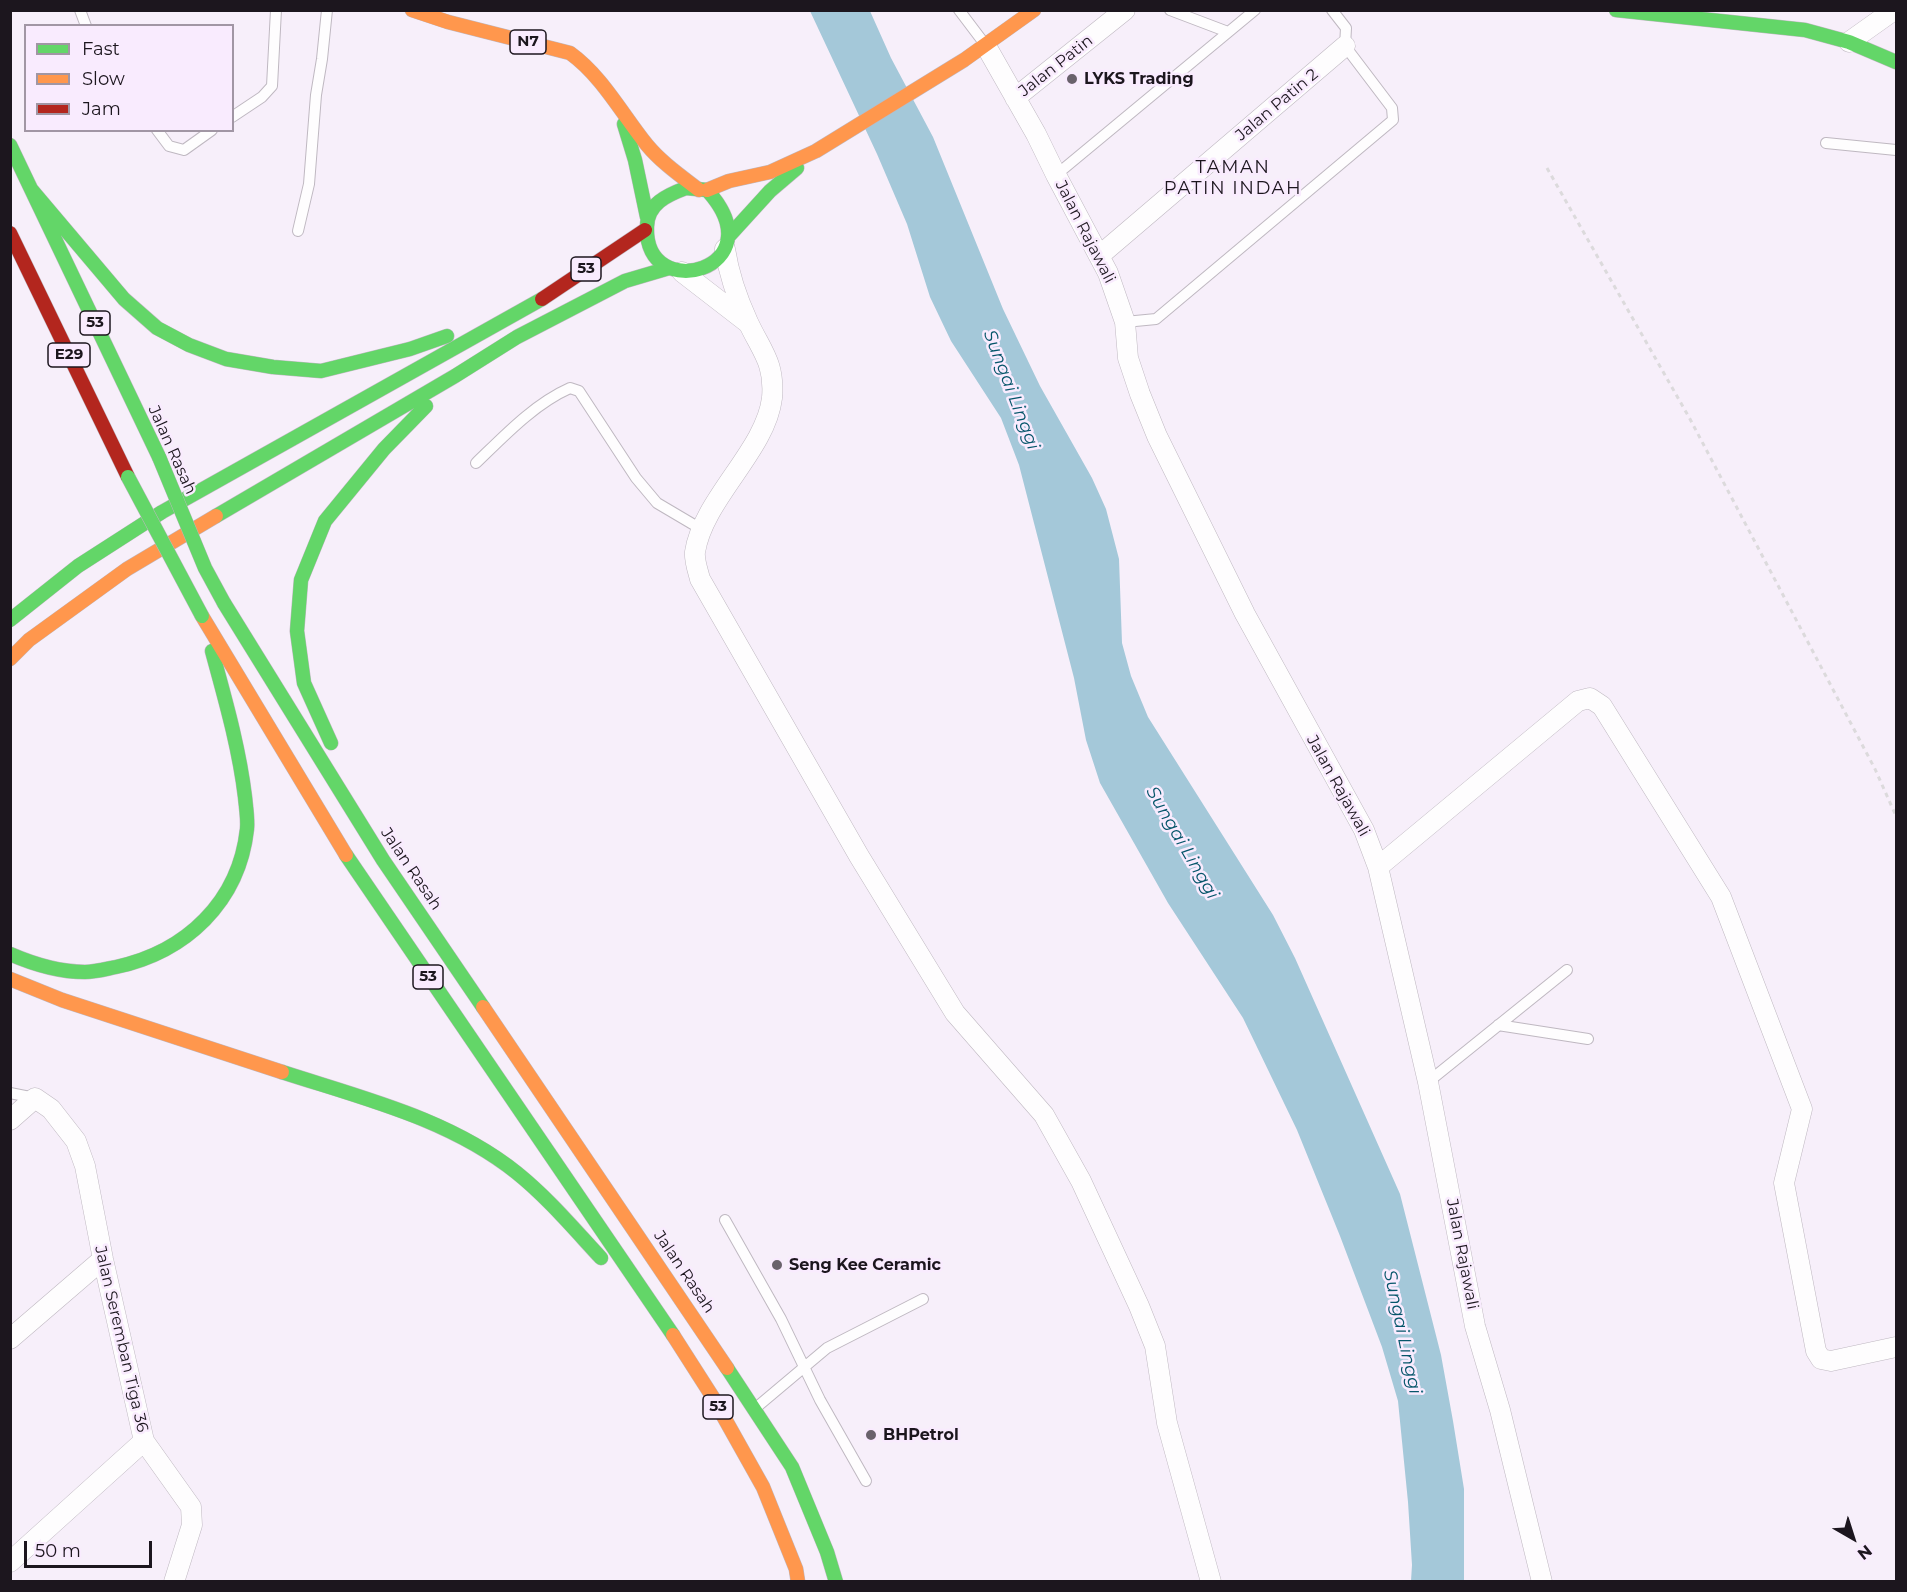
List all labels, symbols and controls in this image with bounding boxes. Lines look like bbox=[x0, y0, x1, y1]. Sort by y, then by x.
legend bbox=[24, 24, 234, 132]
road number: N7 bbox=[510, 30, 546, 54]
street label: Jalan Patin bbox=[1015, 31, 1097, 101]
text: Fast bbox=[82, 38, 120, 60]
street label: Jalan Patin 2 bbox=[1232, 65, 1322, 145]
text: Slow bbox=[82, 68, 125, 90]
place label: LYKS Trading bbox=[1084, 69, 1194, 89]
marker: LYKS Trading bbox=[1065, 72, 1079, 86]
text: Jam bbox=[82, 98, 121, 120]
district label: TAMAN PATIN INDAH bbox=[1164, 157, 1302, 200]
street label: Jalan Rajawali bbox=[1051, 177, 1119, 287]
road number: 53 bbox=[571, 257, 601, 281]
road number: 53 bbox=[80, 311, 110, 335]
water label: Sungai Linggi bbox=[978, 327, 1044, 453]
road number: E29 bbox=[48, 343, 90, 367]
street label: Jalan Rasah bbox=[144, 403, 200, 497]
street label: Jalan Rajawali bbox=[1302, 732, 1374, 840]
water label: Sungai Linggi bbox=[1141, 783, 1223, 903]
street label: Jalan Rasah bbox=[376, 824, 446, 914]
road number: 53 bbox=[413, 965, 443, 989]
street label: Jalan Rajawali bbox=[1442, 1197, 1482, 1311]
street label: Jalan Rasah bbox=[649, 1227, 719, 1317]
street label: Jalan Seremban Tiga 36 bbox=[90, 1244, 152, 1434]
place label: Seng Kee Ceramic bbox=[789, 1255, 941, 1275]
marker: Seng Kee Ceramic bbox=[770, 1258, 784, 1272]
water label: Sungai Linggi bbox=[1378, 1268, 1426, 1396]
road number: 53 bbox=[703, 1395, 733, 1419]
place label: BHPetrol bbox=[883, 1425, 959, 1445]
marker: BHPetrol bbox=[864, 1428, 878, 1442]
north arrow bbox=[1823, 1508, 1883, 1568]
scale bar bbox=[27, 1529, 154, 1567]
text: 50 m bbox=[35, 1540, 81, 1562]
text: N bbox=[1854, 1541, 1876, 1564]

